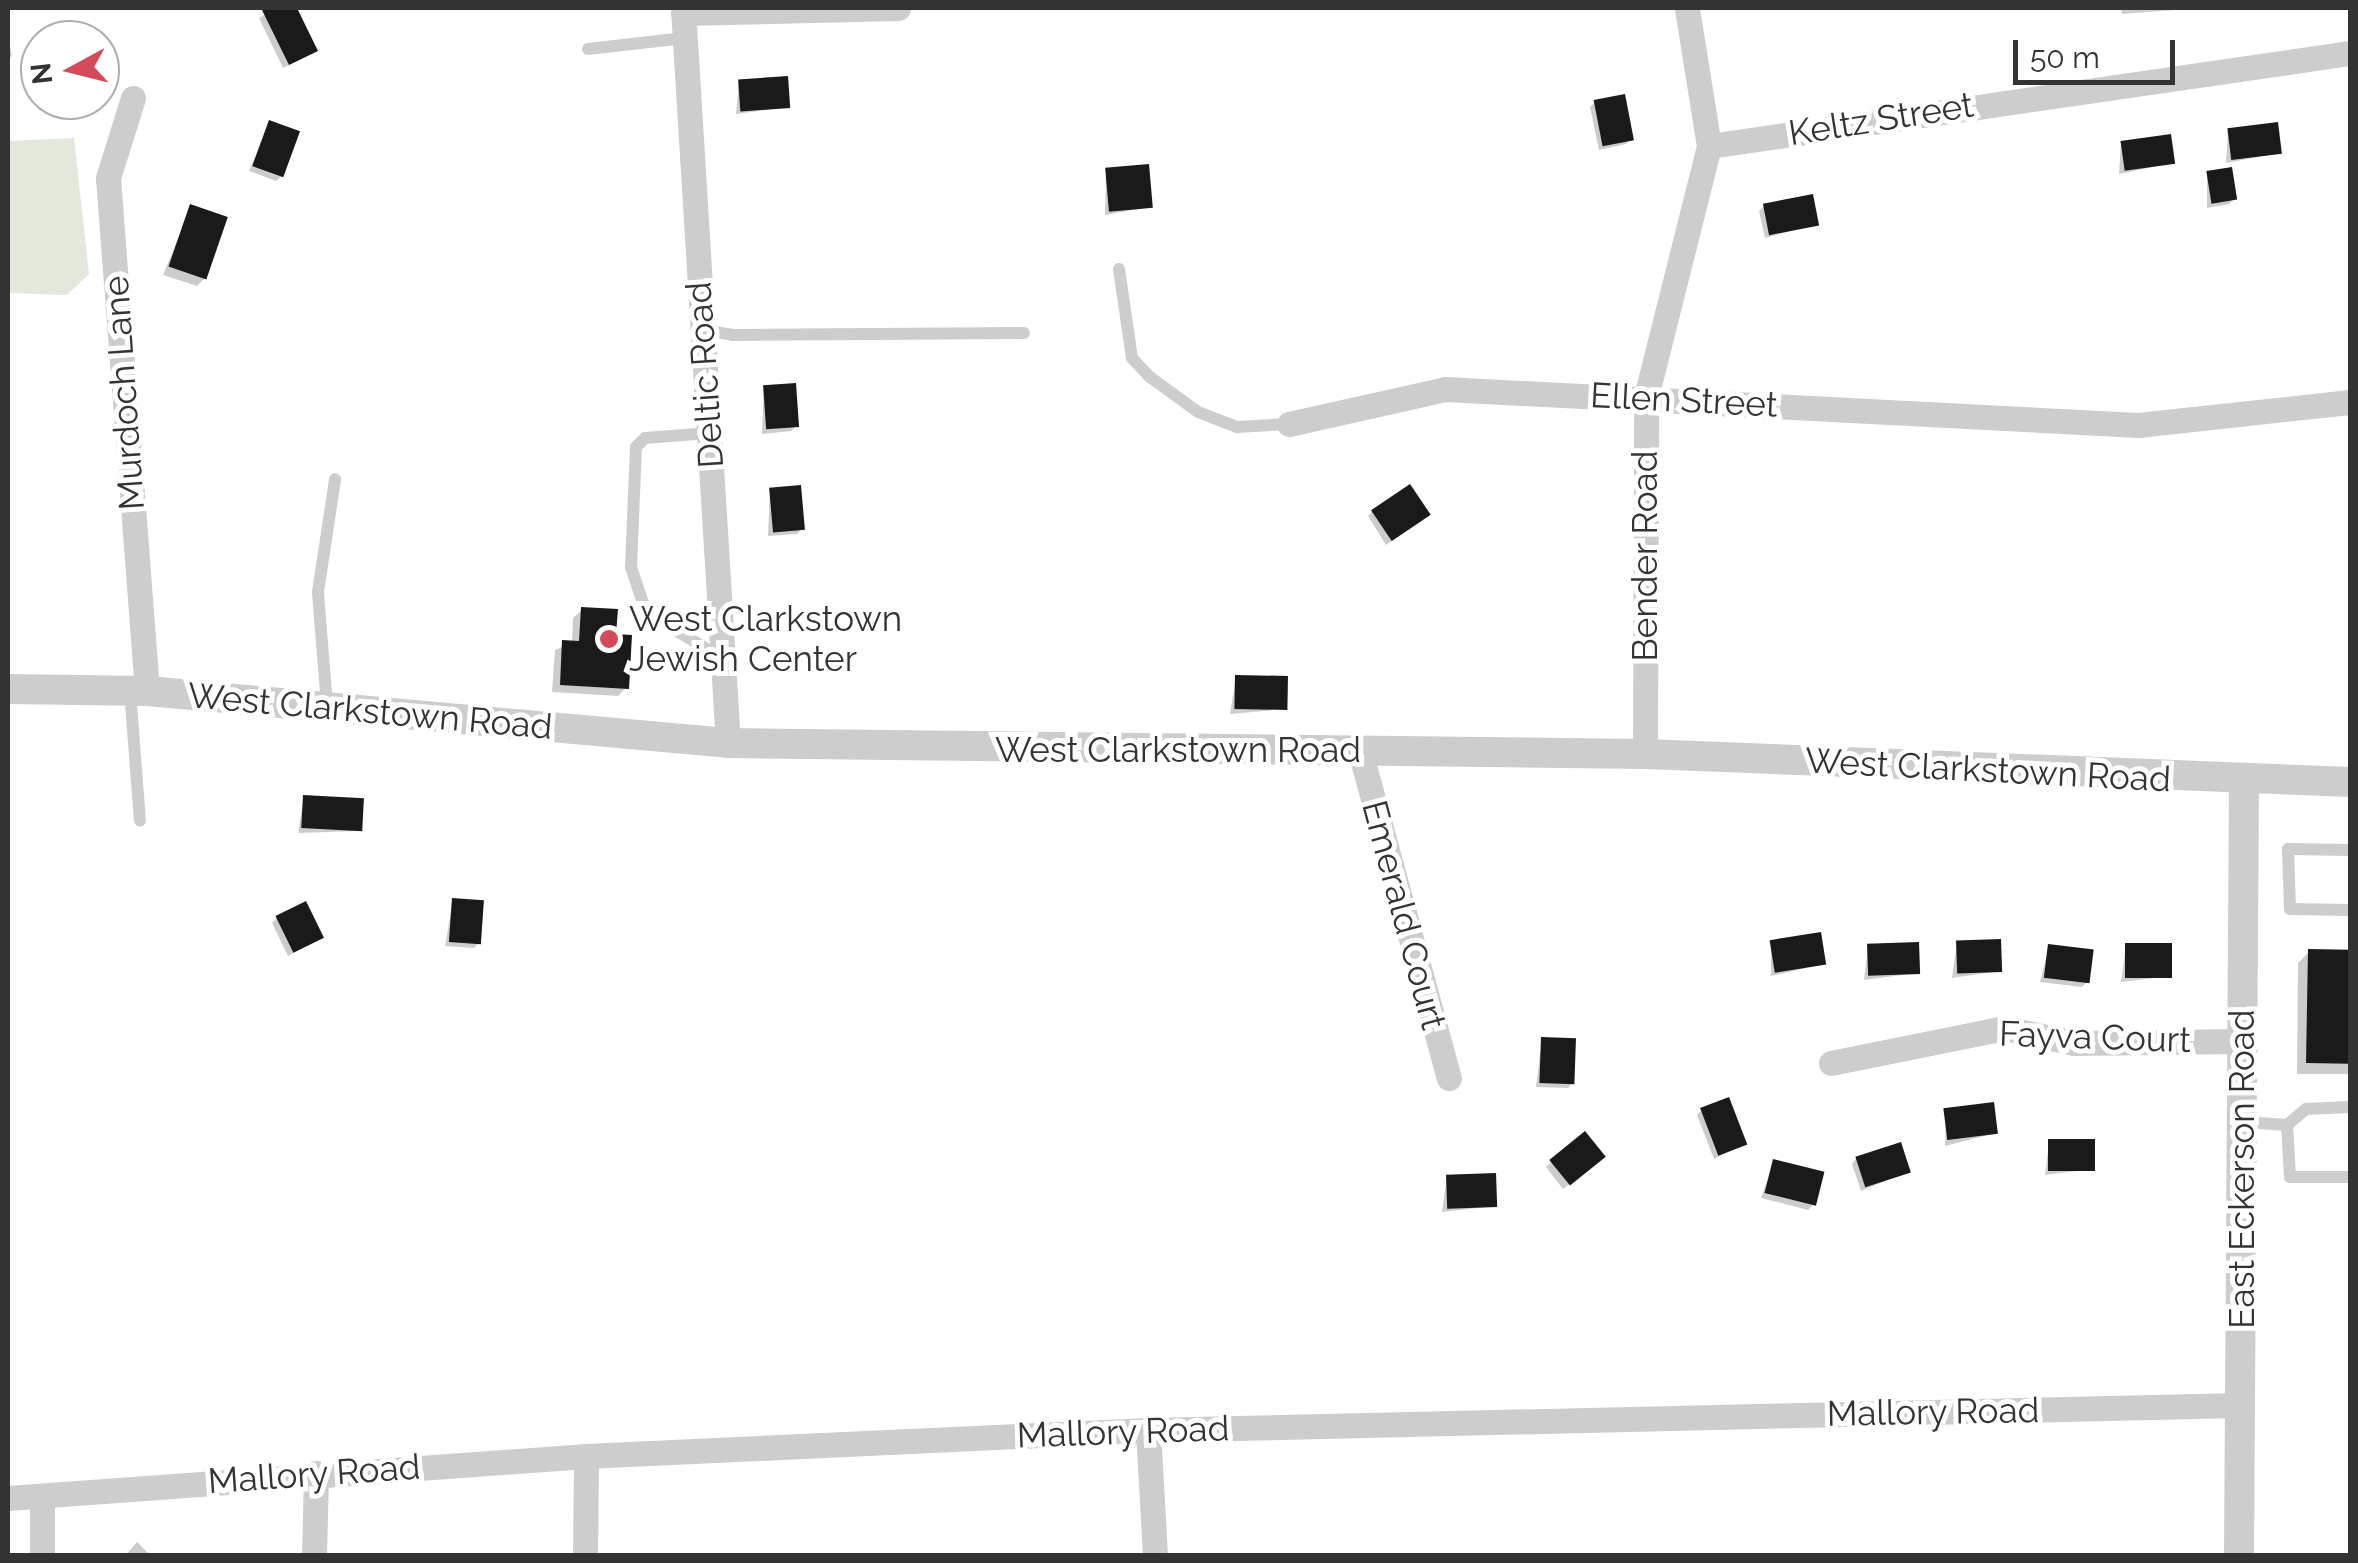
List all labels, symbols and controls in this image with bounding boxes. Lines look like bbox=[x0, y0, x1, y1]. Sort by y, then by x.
north arrow bbox=[20, 20, 120, 120]
scale bar bbox=[2018, 20, 2180, 82]
text: 50 m bbox=[2030, 40, 2100, 75]
text: N bbox=[24, 61, 59, 86]
street label: Keltz Street bbox=[1786, 84, 1976, 154]
street label: Murdoch Lane bbox=[95, 274, 153, 512]
street label: Deltic Road bbox=[678, 280, 732, 470]
street label: Ellen Street bbox=[1589, 374, 1779, 426]
street label: Bender Road bbox=[1624, 450, 1666, 662]
place label: West Clarkstown Jewish Center bbox=[629, 598, 902, 680]
marker: West Clarkstown Jewish Center bbox=[598, 628, 620, 650]
street label: West Clarkstown Road bbox=[186, 674, 554, 748]
street label: West Clarkstown Road bbox=[995, 729, 1361, 771]
street label: West Clarkstown Road bbox=[1804, 739, 2172, 801]
street label: Emerald Court bbox=[1353, 796, 1455, 1034]
street label: East Eckerson Road bbox=[2221, 1009, 2263, 1329]
street label: Fayva Court bbox=[1998, 1013, 2192, 1061]
street label: Mallory Road bbox=[1826, 1389, 2040, 1435]
street label: Mallory Road bbox=[1016, 1407, 1230, 1457]
street label: Mallory Road bbox=[206, 1446, 422, 1502]

